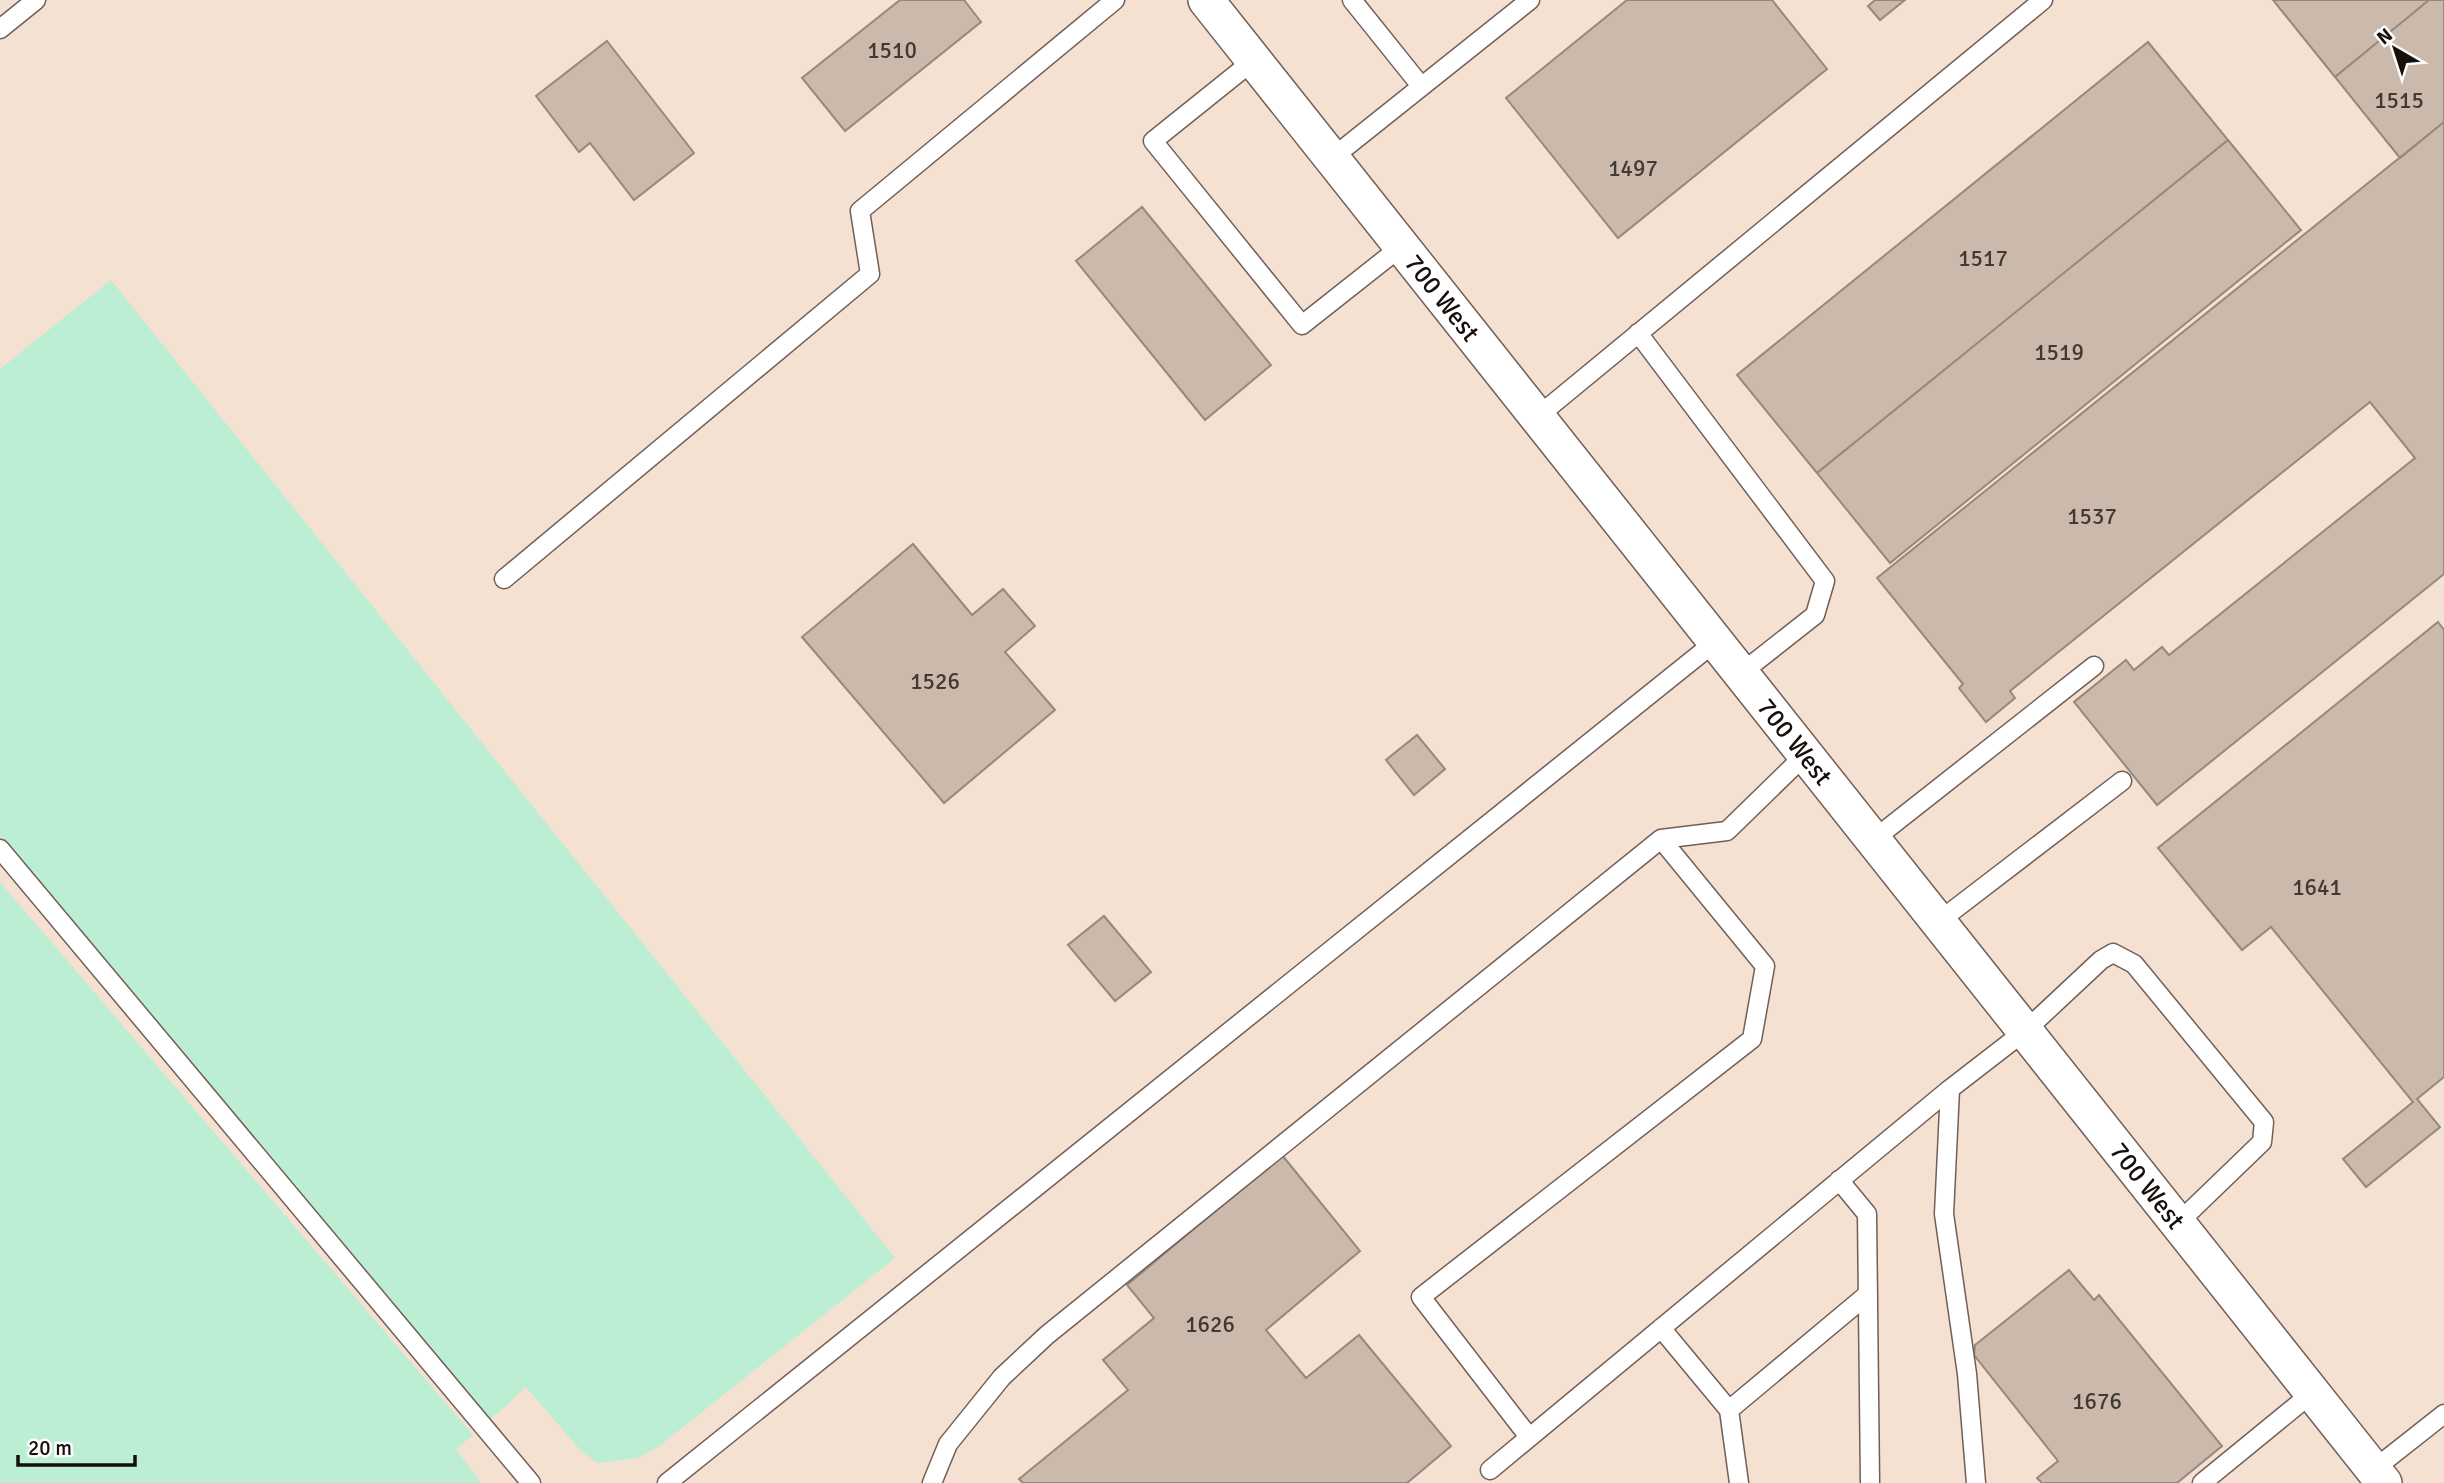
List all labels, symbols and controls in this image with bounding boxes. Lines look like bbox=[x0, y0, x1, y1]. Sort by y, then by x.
north arrow bbox=[2360, 14, 2430, 84]
text: N bbox=[2372, 23, 2398, 50]
house number: 1510 bbox=[867, 36, 917, 65]
house number: 1515 bbox=[2374, 86, 2424, 115]
house number: 1497 bbox=[1608, 154, 1658, 183]
house number: 1517 bbox=[1958, 244, 2008, 273]
street label: 700 West bbox=[1397, 248, 1486, 348]
house number: 1519 bbox=[2034, 338, 2084, 367]
house number: 1537 bbox=[2067, 502, 2117, 531]
house number: 1526 bbox=[910, 667, 960, 696]
street label: 700 West bbox=[1750, 692, 1839, 792]
house number: 1641 bbox=[2292, 873, 2342, 902]
street label: 700 West bbox=[2103, 1136, 2191, 1236]
house number: 1626 bbox=[1185, 1310, 1235, 1339]
house number: 1676 bbox=[2072, 1387, 2122, 1416]
scale bar bbox=[18, 1424, 135, 1468]
text: 20 m bbox=[28, 1435, 72, 1461]

